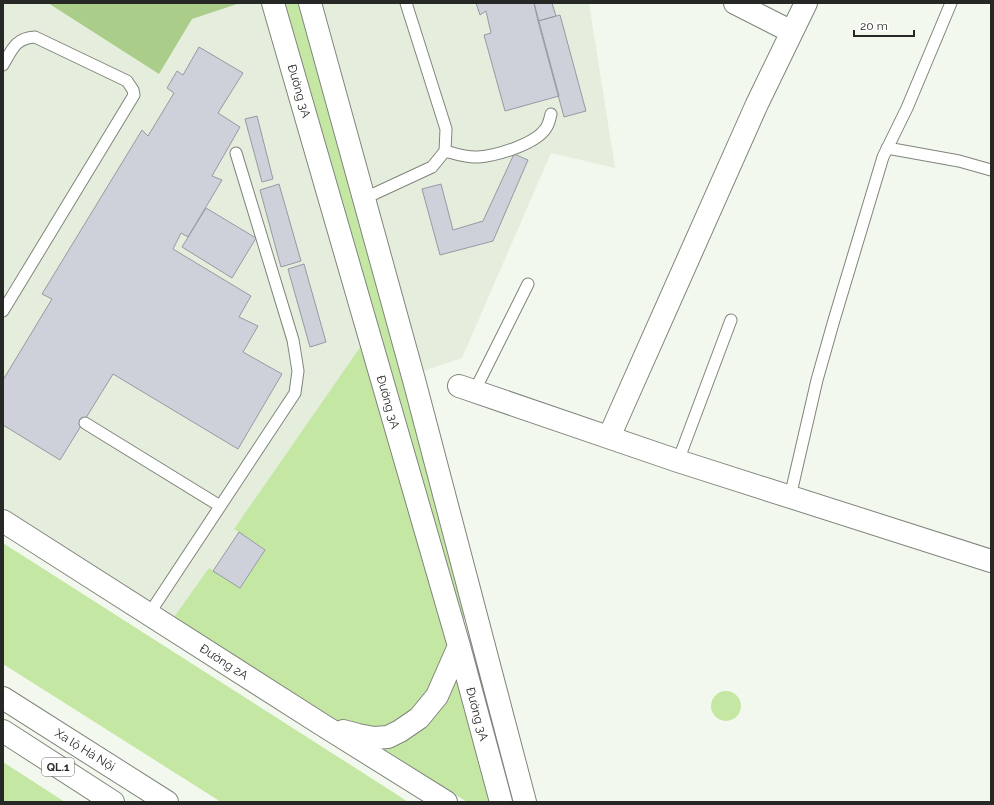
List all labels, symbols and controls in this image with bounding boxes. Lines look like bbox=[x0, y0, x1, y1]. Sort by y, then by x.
scale bar bbox=[854, 12, 914, 38]
text: 20 m bbox=[860, 19, 888, 33]
street label: Đường 3A bbox=[285, 63, 313, 119]
street label: Đường 3A bbox=[374, 374, 402, 430]
street label: Đường 2A bbox=[197, 641, 251, 683]
street label: Đường 3A bbox=[463, 686, 491, 742]
street label: Xa lộ Hà Nội bbox=[52, 726, 118, 774]
road number: QL.1 bbox=[42, 758, 74, 776]

